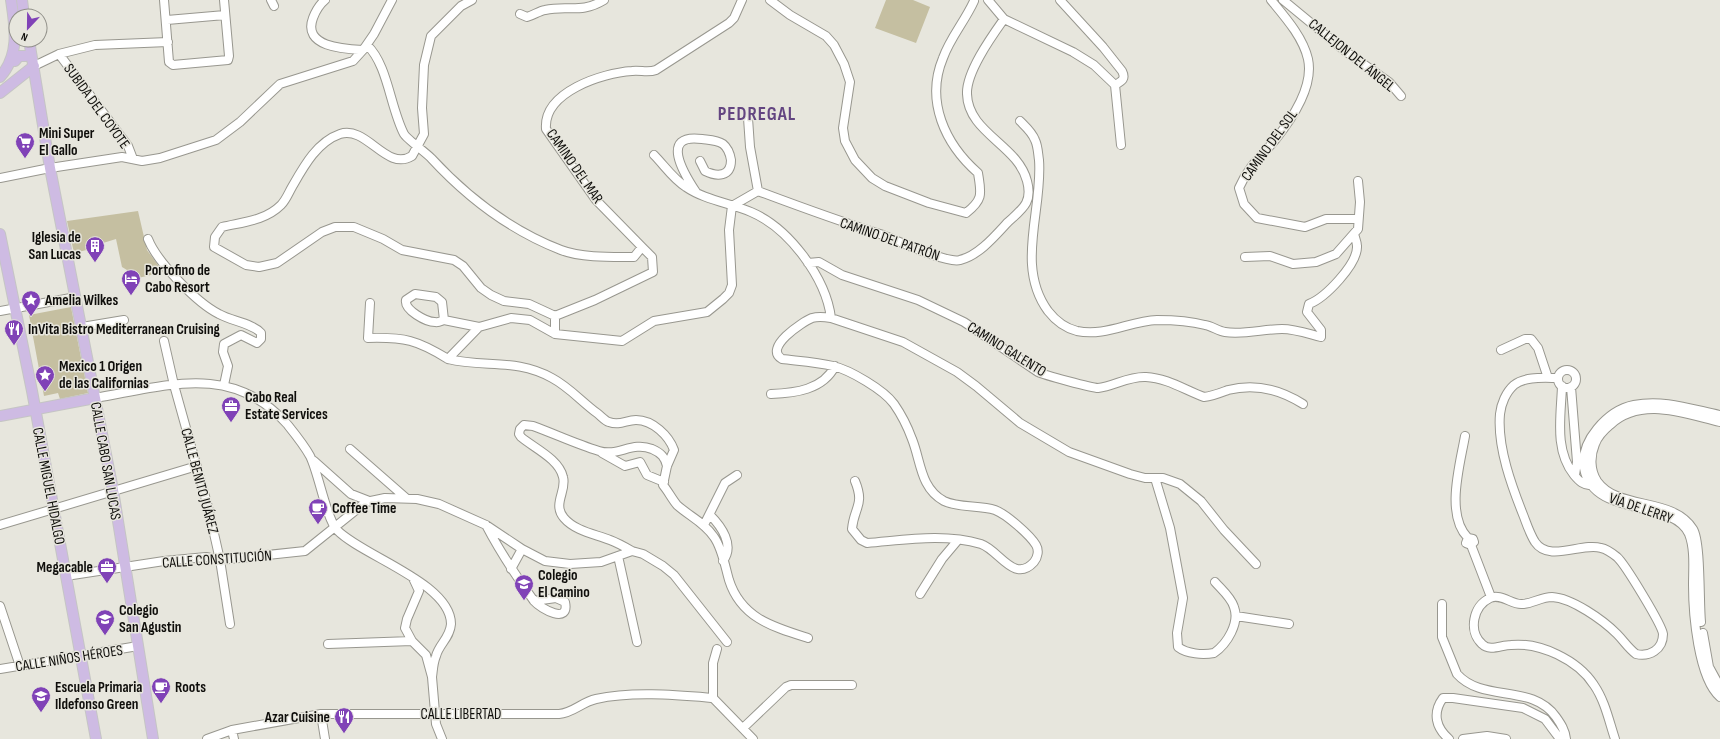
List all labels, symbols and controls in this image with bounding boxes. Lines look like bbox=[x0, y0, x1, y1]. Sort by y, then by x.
north arrow bbox=[8, 8, 48, 48]
street label: CALLEJON DEL ÁNGEL bbox=[1304, 15, 1399, 96]
text: N bbox=[19, 30, 30, 44]
street label: SUBIDA DEL COYOTE bbox=[59, 60, 134, 153]
district label: PEDREGAL bbox=[718, 103, 796, 126]
street label: CAMINO DEL SOL bbox=[1237, 105, 1302, 185]
place label: Mini Super El Gallo bbox=[39, 124, 95, 160]
street label: CAMINO DEL MAR bbox=[542, 125, 607, 207]
supermarket icon: Mini Super El Gallo bbox=[14, 131, 36, 159]
street label: CAMINO DEL PATRÓN bbox=[837, 214, 942, 265]
place label: Iglesia de San Lucas bbox=[29, 228, 81, 264]
building icon: Iglesia de San Lucas bbox=[84, 235, 106, 263]
place label: Portofino de Cabo Resort bbox=[145, 261, 210, 297]
hotel icon: Portofino de Cabo Resort bbox=[120, 268, 142, 296]
place icon: Amelia Wilkes bbox=[20, 289, 42, 317]
place label: Amelia Wilkes bbox=[44, 291, 118, 310]
restaurant icon: InVita Bistro Mediterranean Cruising bbox=[3, 318, 25, 346]
street label: CAMINO GALENTO bbox=[964, 318, 1050, 381]
place label: InVita Bistro Mediterranean Cruising bbox=[28, 320, 221, 339]
place label: Mexico 1 Origen de las Californias bbox=[59, 357, 149, 393]
place icon: Mexico 1 Origen de las Californias bbox=[34, 364, 56, 392]
place label: Cabo Real Estate Services bbox=[245, 388, 328, 424]
office icon: Cabo Real Estate Services bbox=[220, 395, 242, 423]
street label: CALLE CABO SAN LUCAS bbox=[86, 401, 125, 521]
street label: CALLE MIGUEL HIDALGO bbox=[28, 426, 69, 546]
street label: CALLE BENITO JUÁREZ bbox=[176, 426, 223, 536]
street label: VÍA DE LERRY bbox=[1606, 489, 1676, 528]
cafe icon: Coffee Time bbox=[307, 497, 329, 525]
place label: Coffee Time bbox=[332, 499, 396, 518]
street label: CALLE CONSTITUCIÓN bbox=[162, 546, 273, 573]
office icon: Megacable bbox=[96, 556, 118, 584]
place label: Megacable bbox=[37, 558, 93, 577]
place label: Colegio El Camino bbox=[538, 566, 590, 602]
school or university icon: Colegio El Camino bbox=[513, 573, 535, 601]
place label: Colegio San Agustin bbox=[119, 601, 181, 637]
school or university icon: Colegio San Agustin bbox=[94, 608, 116, 636]
street label: CALLE NIÑOS HÉROES bbox=[14, 641, 124, 676]
cafe icon: Roots bbox=[150, 676, 172, 704]
place label: Escuela Primaria Ildefonso Green bbox=[55, 678, 142, 714]
place label: Roots bbox=[175, 678, 206, 697]
school or university icon: Escuela Primaria Ildefonso Green bbox=[30, 685, 52, 713]
street label: CALLE LIBERTAD bbox=[421, 705, 501, 724]
restaurant icon: Azar Cuisine bbox=[333, 706, 355, 734]
place label: Azar Cuisine bbox=[264, 708, 330, 727]

